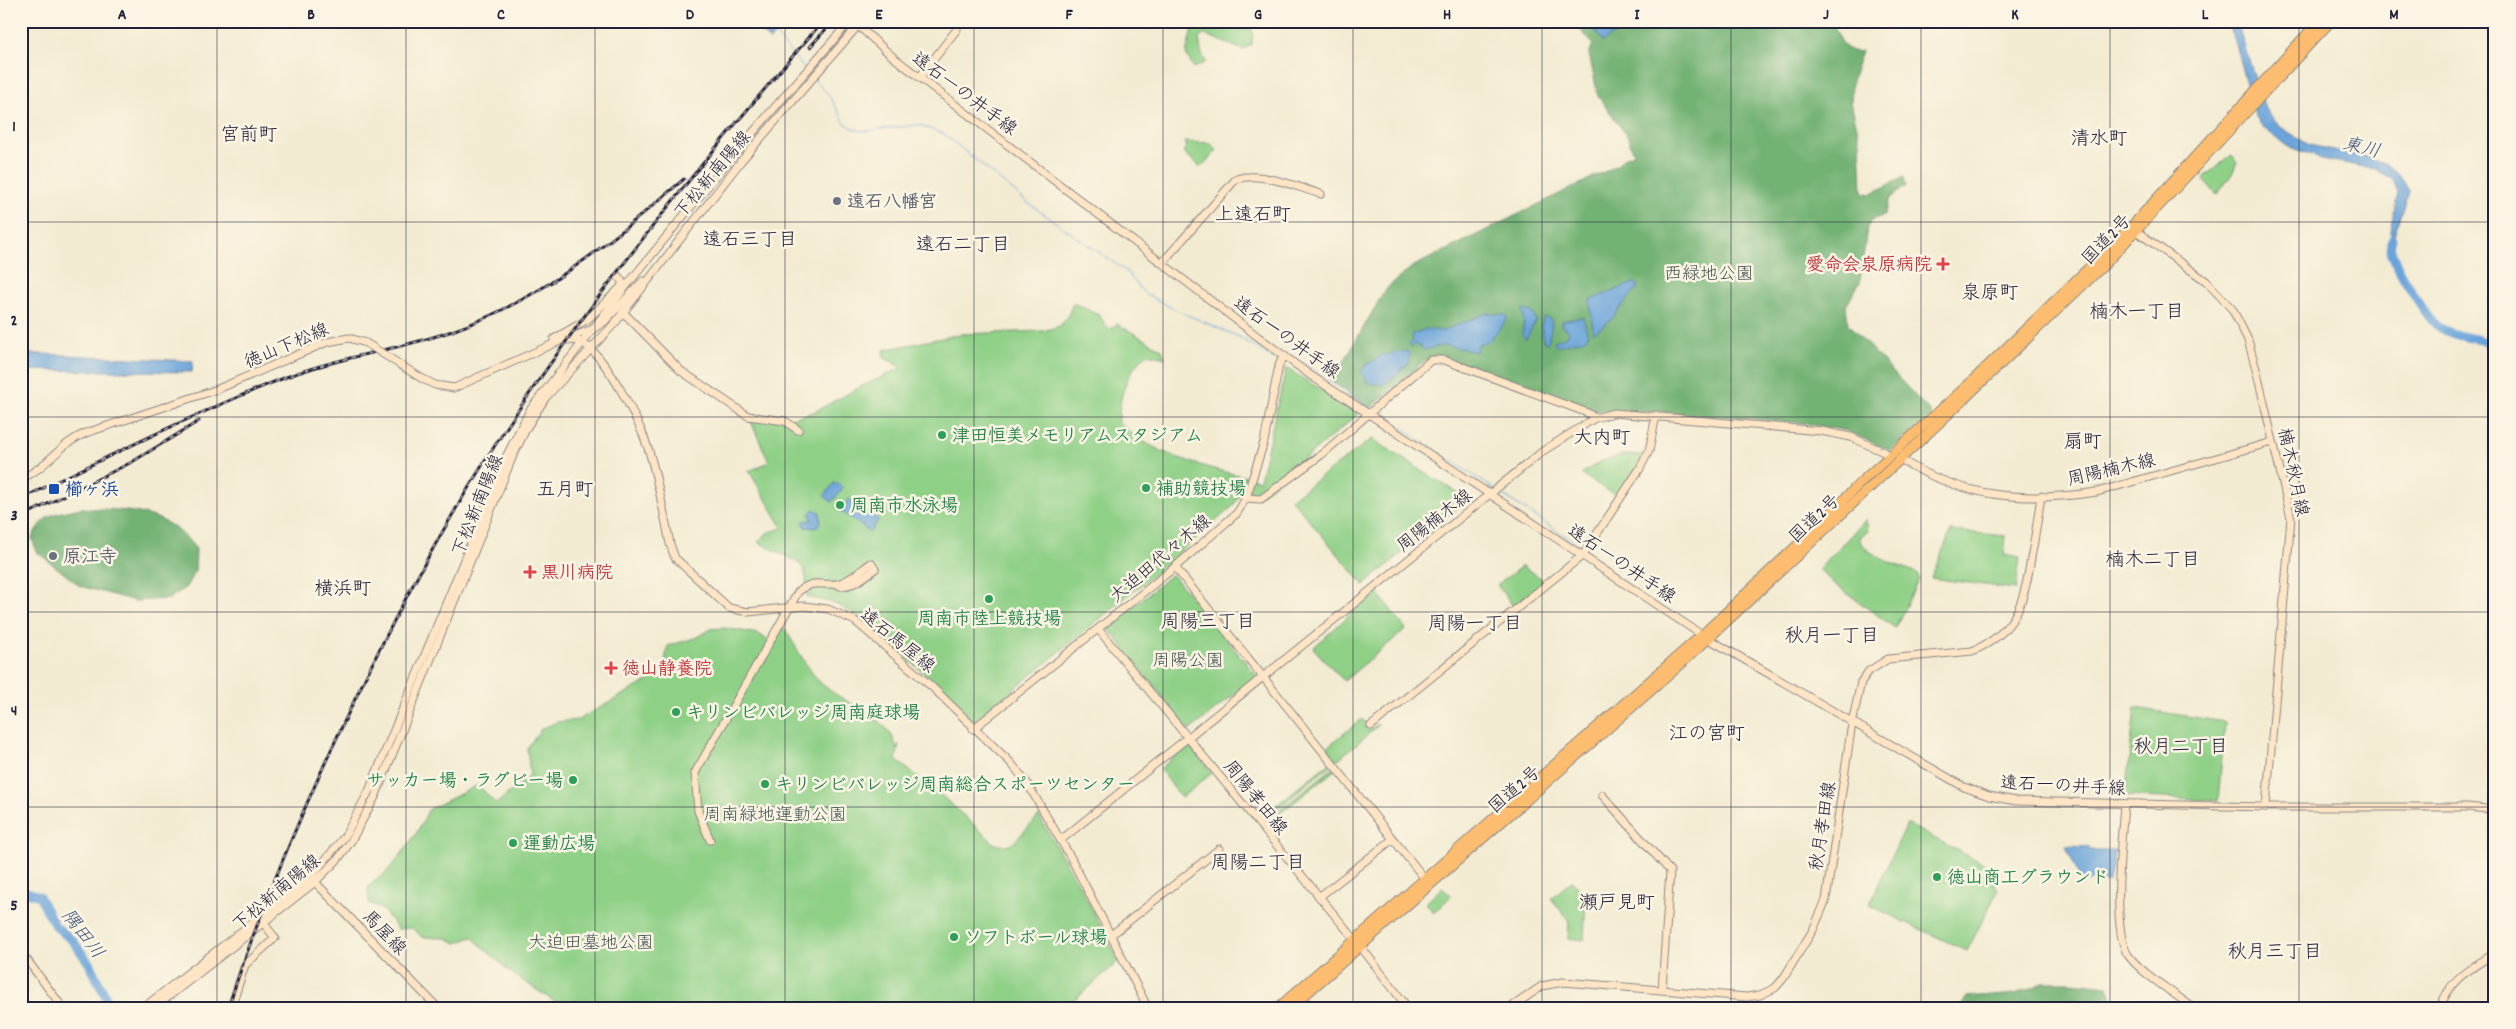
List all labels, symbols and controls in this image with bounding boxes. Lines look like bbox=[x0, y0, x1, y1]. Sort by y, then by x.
text: A bbox=[118, 4, 127, 27]
text: B bbox=[307, 4, 315, 27]
text: C bbox=[497, 4, 505, 27]
text: D bbox=[686, 4, 695, 27]
text: E bbox=[875, 4, 883, 27]
text: F bbox=[1065, 4, 1073, 27]
text: G bbox=[1254, 4, 1262, 27]
text: H bbox=[1443, 4, 1451, 27]
text: I bbox=[1635, 4, 1641, 27]
text: J bbox=[1823, 4, 1829, 27]
text: K bbox=[2011, 4, 2019, 27]
text: L bbox=[2202, 4, 2209, 27]
text: M bbox=[2389, 4, 2399, 27]
street label: 遠石一の井手線 bbox=[906, 47, 1021, 143]
text: 1 bbox=[12, 116, 16, 139]
district label: 宮前町 bbox=[220, 123, 278, 150]
street label: 下松新南陽線 bbox=[670, 126, 758, 225]
district label: 清水町 bbox=[2070, 127, 2128, 154]
water label: 東川 bbox=[2339, 132, 2383, 167]
place label: 遠石八幡宮 bbox=[847, 191, 937, 216]
marker: 遠石八幡宮 bbox=[831, 195, 843, 207]
district label: 上遠石町 bbox=[1215, 203, 1291, 230]
street label: 国道2号 bbox=[2077, 210, 2138, 272]
district label: 遠石三丁目 bbox=[702, 228, 798, 255]
district label: 遠石二丁目 bbox=[915, 233, 1011, 260]
place label: 愛命会泉原病院 bbox=[1806, 254, 1932, 279]
marker: 愛命会泉原病院 bbox=[1936, 257, 1950, 271]
park label: 西緑地公園 bbox=[1664, 263, 1754, 288]
district label: 泉原町 bbox=[1961, 281, 2019, 308]
street label: 遠石一の井手線 bbox=[1227, 292, 1344, 386]
district label: 楠木一丁目 bbox=[2089, 300, 2185, 327]
text: 2 bbox=[11, 310, 18, 333]
street label: 徳山下松線 bbox=[241, 318, 333, 376]
place label: 津田恒美メモリアムスタジアム bbox=[952, 425, 1203, 450]
district label: 大内町 bbox=[1573, 426, 1631, 453]
street label: 楠木秋月線 bbox=[2270, 426, 2313, 519]
marker: 津田恒美メモリアムスタジアム bbox=[936, 429, 948, 441]
district label: 扇町 bbox=[2064, 430, 2102, 457]
street label: 周陽楠木線 bbox=[2065, 449, 2158, 494]
street label: 下松新南陽線 bbox=[447, 451, 511, 561]
district label: 五月町 bbox=[536, 478, 594, 505]
place label: 補助競技場 bbox=[1156, 478, 1246, 503]
place label: 櫛ヶ浜 bbox=[65, 479, 119, 504]
marker: 櫛ヶ浜 bbox=[47, 482, 61, 496]
marker: 補助競技場 bbox=[1140, 482, 1152, 494]
street label: 周陽楠木線 bbox=[1392, 484, 1479, 560]
street label: 国道2号 bbox=[1785, 490, 1847, 550]
place label: 周南市水泳場 bbox=[850, 495, 958, 520]
marker: 周南市水泳場 bbox=[834, 499, 846, 511]
text: 3 bbox=[10, 505, 18, 528]
street label: 大迫田代々木線 bbox=[1105, 510, 1218, 610]
street label: 遠石一の井手線 bbox=[1561, 519, 1680, 611]
place label: 原江寺 bbox=[63, 546, 117, 571]
district label: 楠木二丁目 bbox=[2105, 548, 2201, 575]
marker: 原江寺 bbox=[47, 550, 59, 562]
place label: 黒川病院 bbox=[541, 562, 613, 587]
marker: 黒川病院 bbox=[523, 565, 537, 579]
district label: 横浜町 bbox=[314, 577, 372, 604]
marker: 周南市陸上競技場 bbox=[983, 593, 995, 605]
street label: 遠石馬屋線 bbox=[854, 604, 939, 680]
place label: 周南市陸上競技場 bbox=[917, 608, 1061, 633]
district label: 周陽三丁目 bbox=[1160, 610, 1256, 637]
district label: 周陽一丁目 bbox=[1427, 612, 1523, 639]
district label: 秋月一丁目 bbox=[1784, 624, 1880, 651]
park label: 周陽公園 bbox=[1152, 650, 1224, 675]
place label: 徳山静養院 bbox=[622, 658, 712, 683]
marker: 徳山静養院 bbox=[604, 661, 618, 675]
text: 4 bbox=[11, 700, 17, 723]
place label: キリンビバレッジ周南庭球場 bbox=[686, 702, 920, 727]
marker: キリンビバレッジ周南庭球場 bbox=[670, 706, 682, 718]
district label: 江の宮町 bbox=[1669, 722, 1745, 749]
district label: 秋月二丁目 bbox=[2133, 735, 2229, 762]
street label: 周陽孝田線 bbox=[1216, 756, 1292, 841]
street label: 国道2号 bbox=[1484, 761, 1547, 821]
place label: サッカー場・ラグビー場 bbox=[366, 770, 563, 795]
street label: 遠石一の井手線 bbox=[1999, 772, 2126, 803]
marker: サッカー場・ラグビー場 bbox=[567, 774, 579, 786]
place label: キリンビバレッジ周南総合スポーツセンター bbox=[775, 774, 1135, 799]
marker: キリンビバレッジ周南総合スポーツセンター bbox=[759, 778, 771, 790]
street label: 秋月孝田線 bbox=[1805, 780, 1844, 873]
park label: 周南緑地運動公園 bbox=[703, 804, 847, 829]
place label: 運動広場 bbox=[523, 833, 595, 858]
marker: 運動広場 bbox=[507, 837, 519, 849]
street label: 下松新南陽線 bbox=[228, 850, 327, 938]
district label: 周陽二丁目 bbox=[1210, 851, 1306, 878]
place label: 徳山商工グラウンド bbox=[1947, 867, 2109, 892]
marker: 徳山商工グラウンド bbox=[1931, 871, 1943, 883]
district label: 瀬戸見町 bbox=[1579, 891, 1655, 918]
text: 5 bbox=[10, 895, 18, 918]
water label: 隅田川 bbox=[53, 904, 109, 966]
street label: 馬屋線 bbox=[355, 906, 411, 962]
place label: ソフトボール球場 bbox=[964, 927, 1107, 952]
marker: ソフトボール球場 bbox=[948, 931, 960, 943]
park label: 大迫田墓地公園 bbox=[528, 932, 654, 957]
district label: 秋月三丁目 bbox=[2227, 940, 2323, 967]

